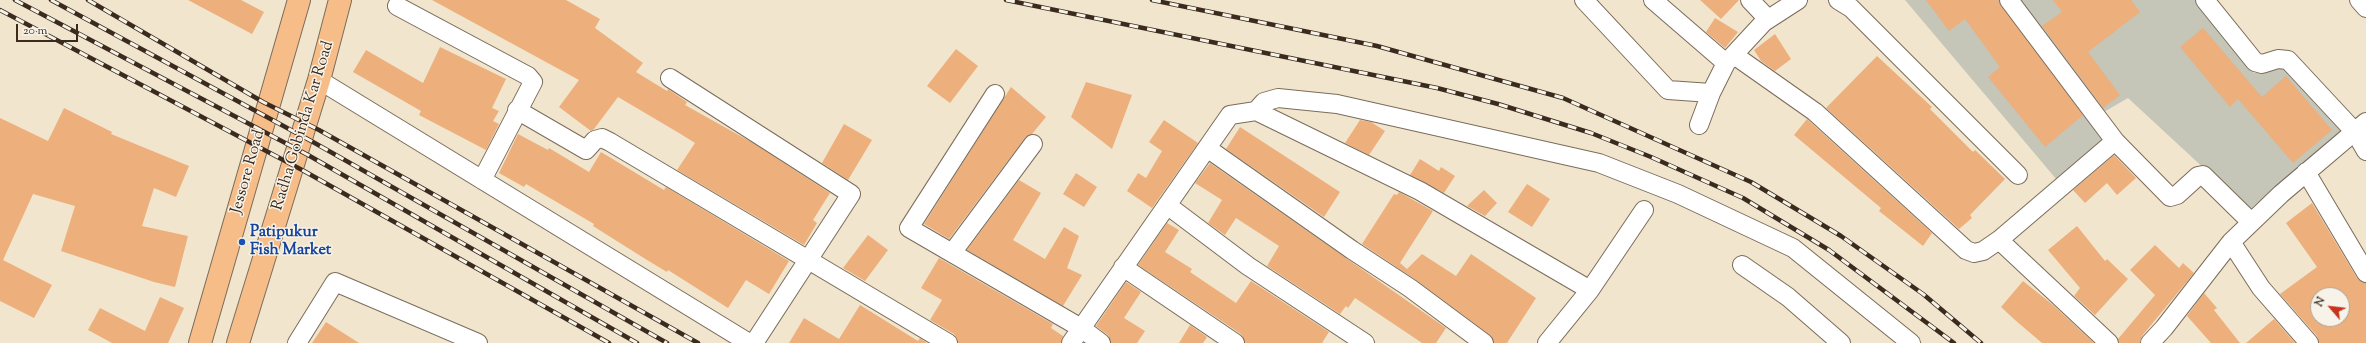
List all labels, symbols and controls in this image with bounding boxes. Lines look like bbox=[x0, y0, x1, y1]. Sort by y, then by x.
scale bar bbox=[18, 16, 80, 42]
text: 20 m bbox=[23, 22, 47, 40]
street label: Radha Gobinda Kar Road bbox=[269, 39, 339, 213]
street label: Jessore Road bbox=[228, 128, 270, 216]
place label: Patipukur Fish Market bbox=[250, 223, 331, 261]
marker: Patipukur Fish Market bbox=[237, 237, 247, 247]
north arrow bbox=[2310, 287, 2350, 327]
text: N bbox=[2311, 294, 2329, 309]

